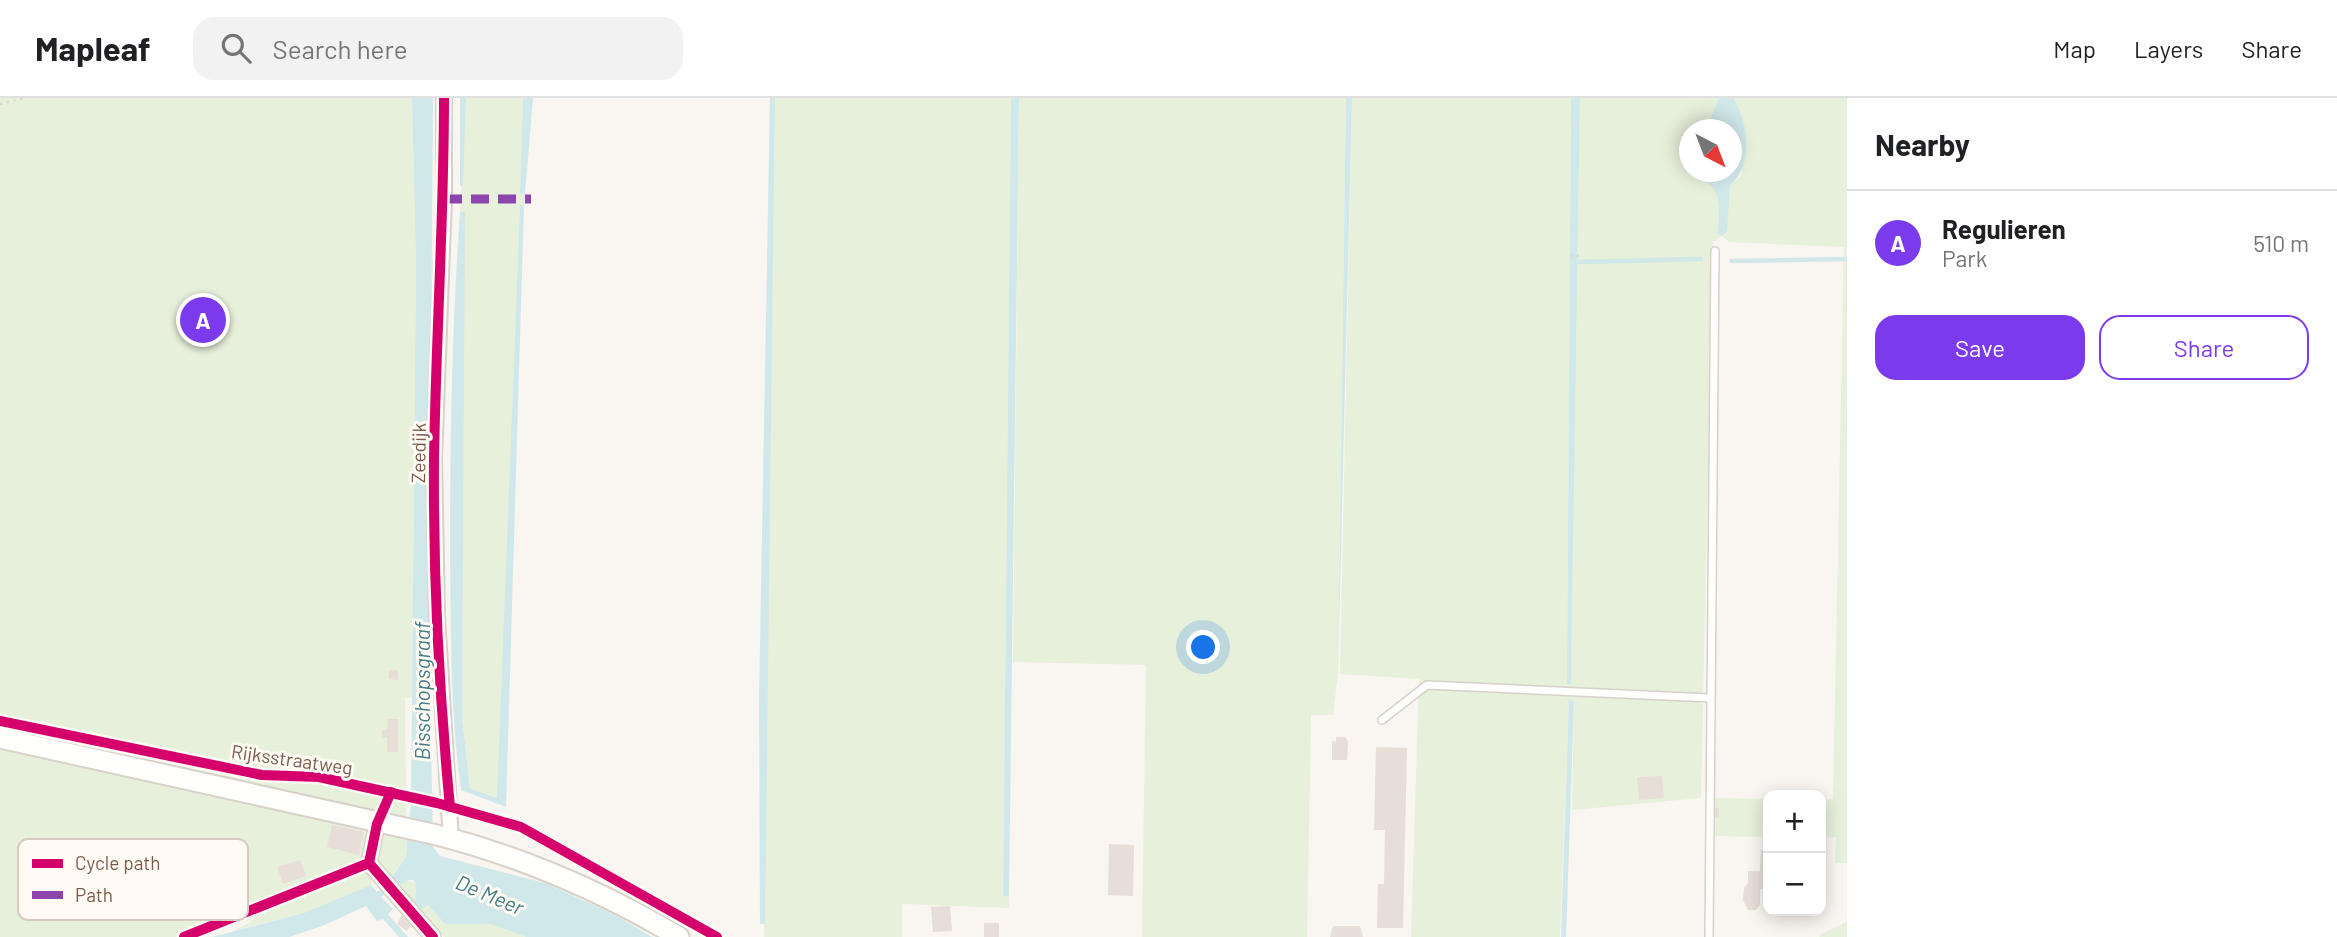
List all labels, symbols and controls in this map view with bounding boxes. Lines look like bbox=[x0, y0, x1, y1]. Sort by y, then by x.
search box bbox=[193, 17, 683, 80]
text: Mapleaf bbox=[35, 28, 151, 68]
icon: search bbox=[217, 29, 255, 67]
text: Search here bbox=[273, 33, 408, 64]
text: Map bbox=[2053, 34, 2096, 63]
text: Layers bbox=[2134, 34, 2203, 63]
text: Share bbox=[2241, 34, 2302, 63]
north arrow bbox=[1679, 119, 1742, 182]
text: Nearby bbox=[1875, 126, 1970, 162]
text: Regulieren bbox=[1942, 213, 2066, 244]
text: A bbox=[1890, 229, 1906, 257]
text: 510 m bbox=[2253, 229, 2309, 257]
text: Park bbox=[1942, 244, 1987, 272]
pin: A bbox=[180, 294, 226, 346]
button: Save bbox=[1875, 315, 2085, 380]
button: Share bbox=[2099, 315, 2309, 380]
street label: Zeedijk bbox=[406, 423, 430, 483]
water label: Bisschopsgraaf bbox=[409, 621, 434, 760]
your location bbox=[1186, 630, 1220, 664]
street label: Rijksstraatweg bbox=[230, 739, 354, 779]
map controls bbox=[1763, 790, 1826, 916]
button: + bbox=[1763, 790, 1826, 853]
legend bbox=[18, 839, 248, 920]
text: Cycle path bbox=[75, 851, 160, 874]
button: − bbox=[1763, 853, 1826, 916]
water label: De Meer bbox=[452, 869, 528, 920]
text: Path bbox=[75, 883, 113, 906]

